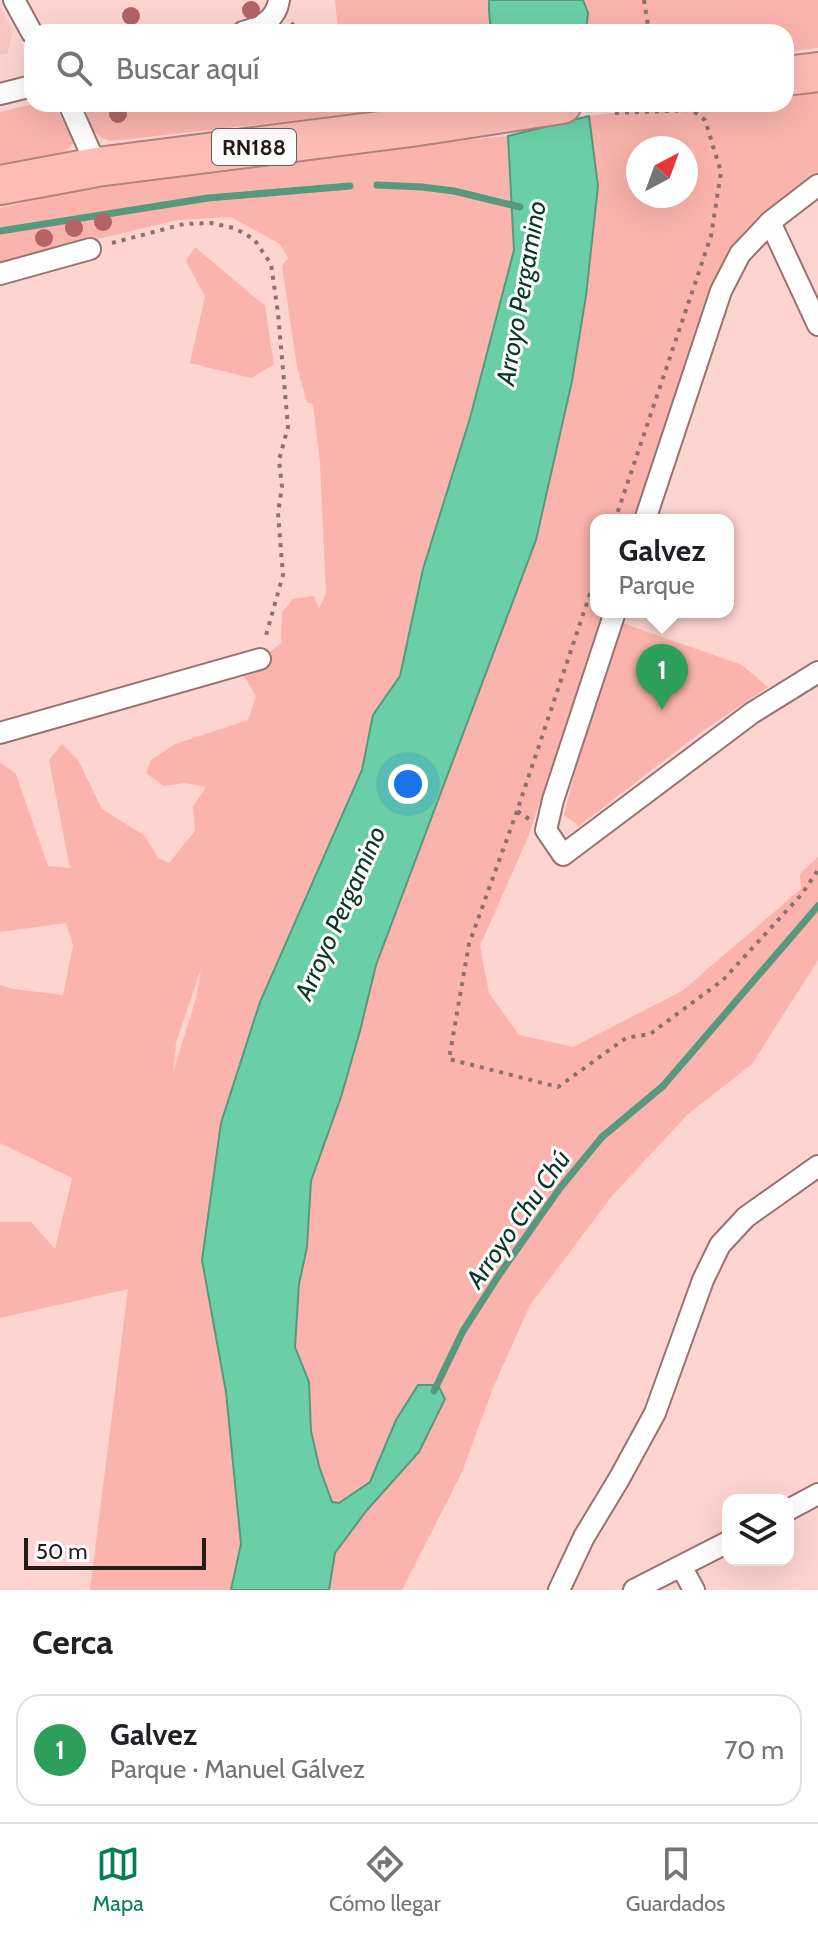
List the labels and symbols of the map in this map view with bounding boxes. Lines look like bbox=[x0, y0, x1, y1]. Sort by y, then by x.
road number: RN188 bbox=[212, 129, 296, 165]
north arrow bbox=[626, 136, 698, 208]
water label: Arroyo Pergamino bbox=[489, 198, 553, 389]
pin: 1 bbox=[636, 644, 688, 710]
your location bbox=[388, 764, 428, 804]
water label: Arroyo Pergamino bbox=[287, 821, 393, 1006]
water label: Arroyo Chu Chú bbox=[458, 1144, 577, 1295]
scale bar bbox=[24, 1534, 206, 1570]

